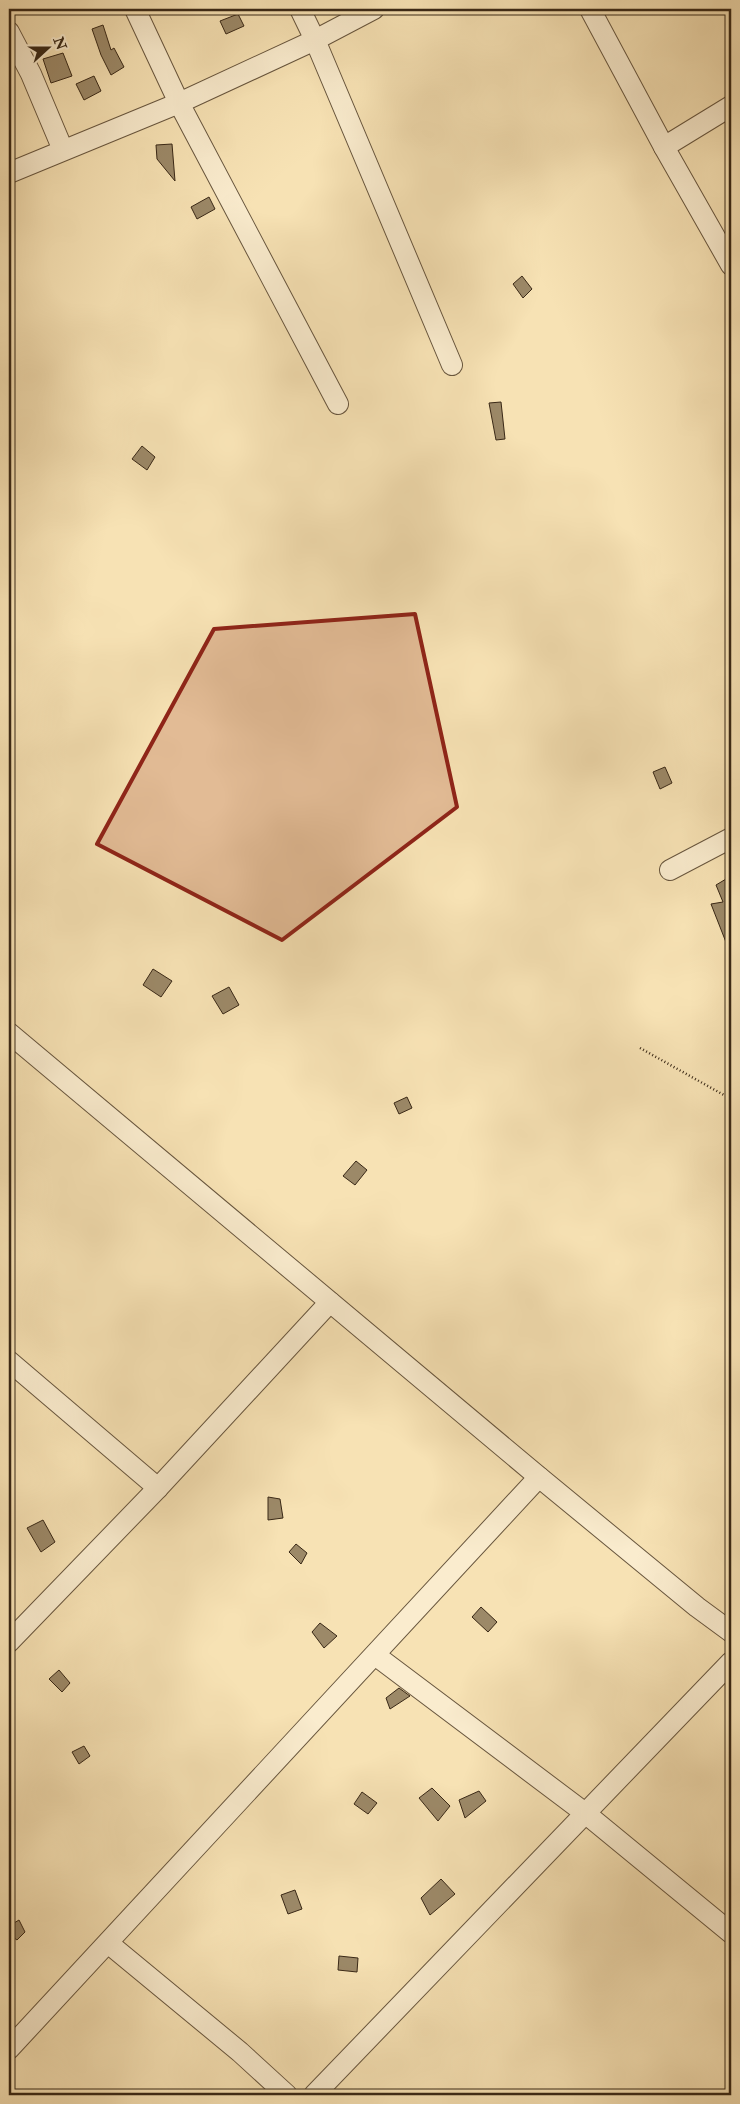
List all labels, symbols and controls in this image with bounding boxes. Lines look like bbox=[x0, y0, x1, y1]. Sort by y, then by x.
north arrow bbox=[22, 22, 72, 72]
text: N bbox=[49, 34, 70, 53]

